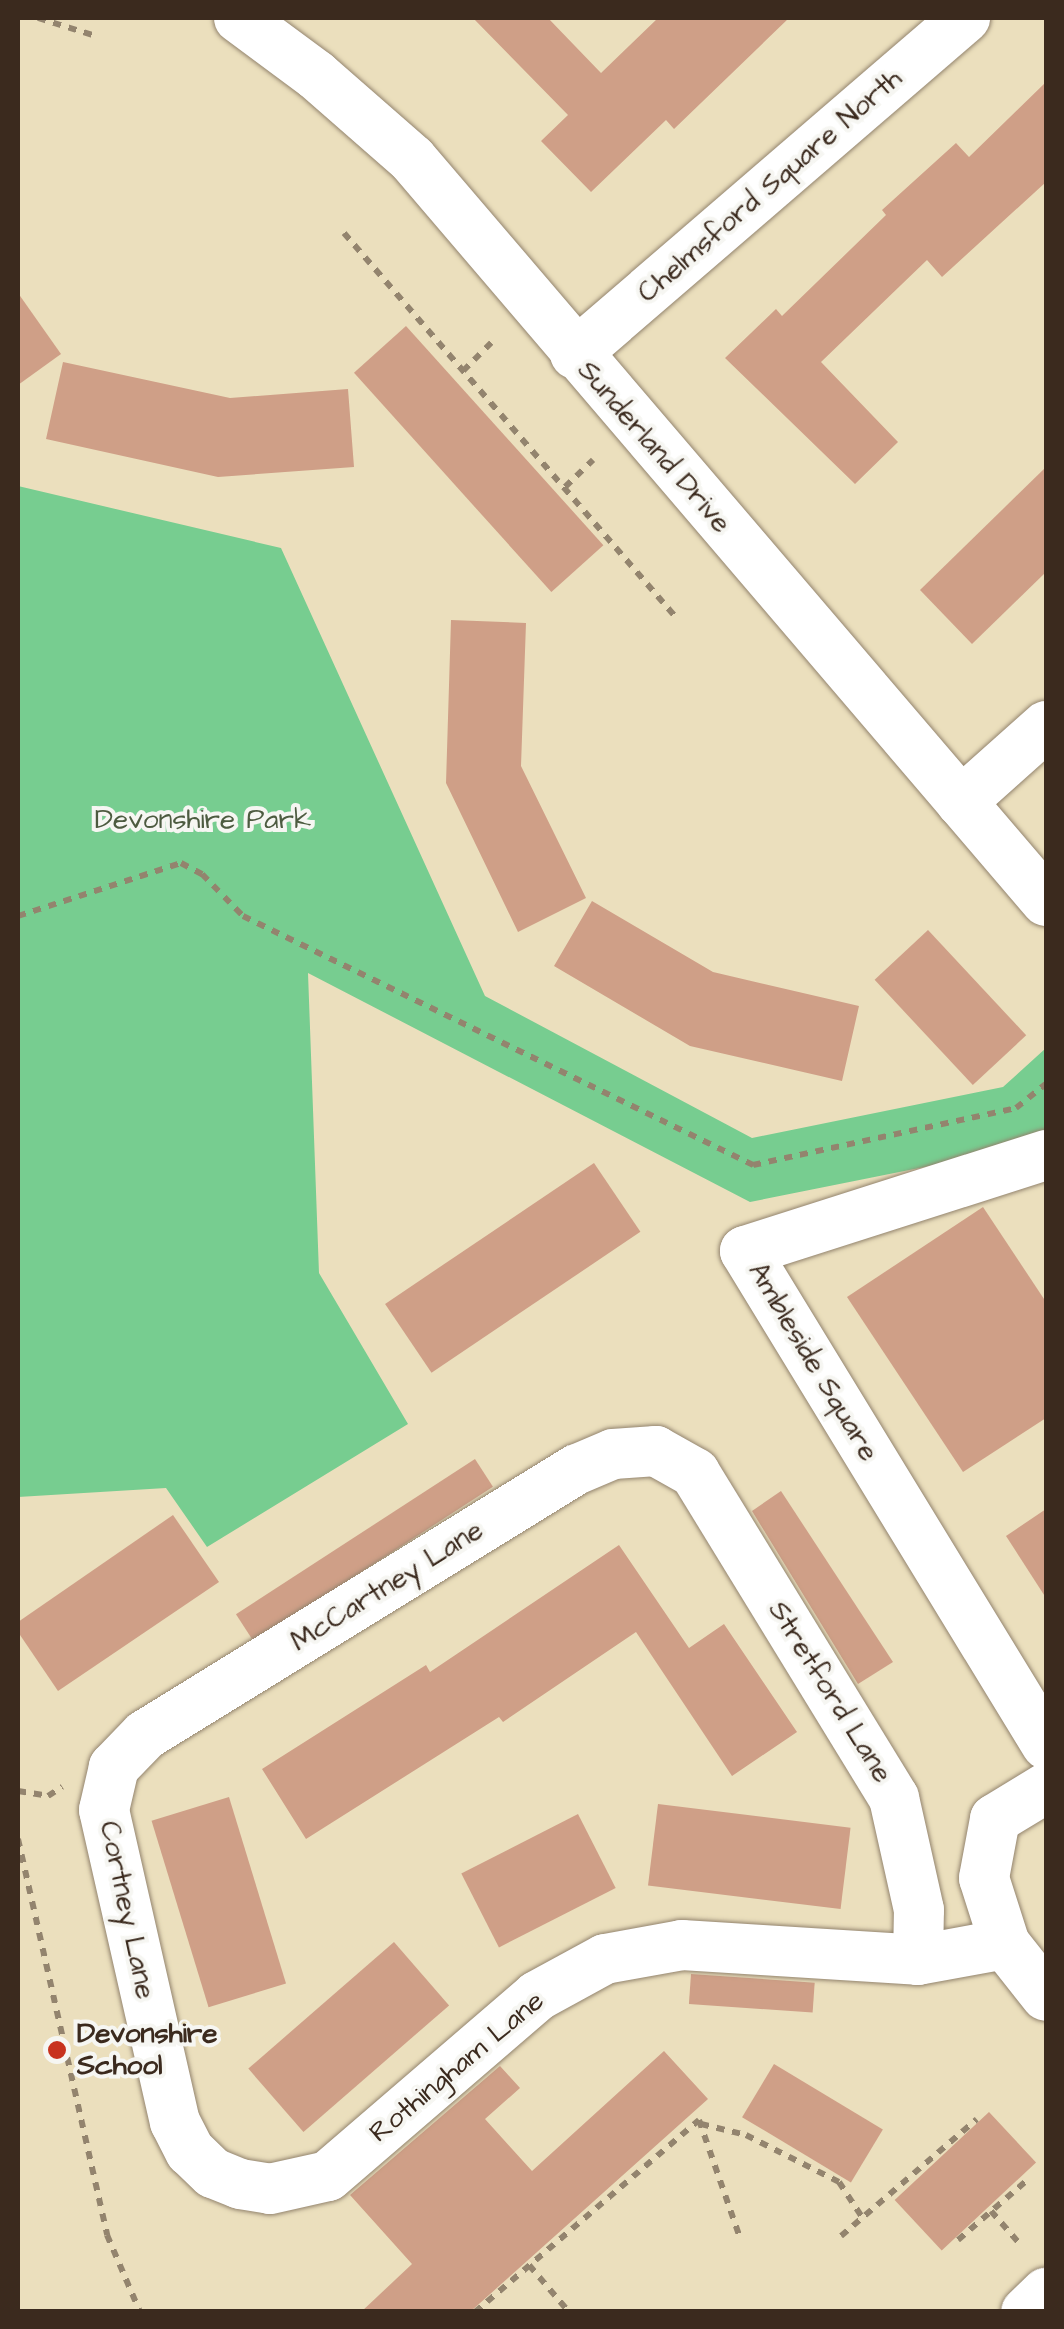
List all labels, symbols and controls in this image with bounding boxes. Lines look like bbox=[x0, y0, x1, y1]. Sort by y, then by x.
street label: Chelmsford Square North bbox=[631, 62, 909, 310]
street label: Sunderland Drive bbox=[570, 354, 738, 540]
park label: Devonshire Park bbox=[95, 803, 311, 837]
street label: Ambleside Square bbox=[741, 1257, 885, 1467]
street label: McCartney Lane bbox=[285, 1513, 489, 1659]
street label: Stretford Lane bbox=[761, 1595, 899, 1789]
street label: Cortney Lane bbox=[92, 1818, 162, 2002]
street label: Rothingham Lane bbox=[363, 1984, 551, 2150]
place label: Devonshire School bbox=[77, 2017, 217, 2083]
marker: Devonshire School bbox=[46, 2039, 68, 2061]

